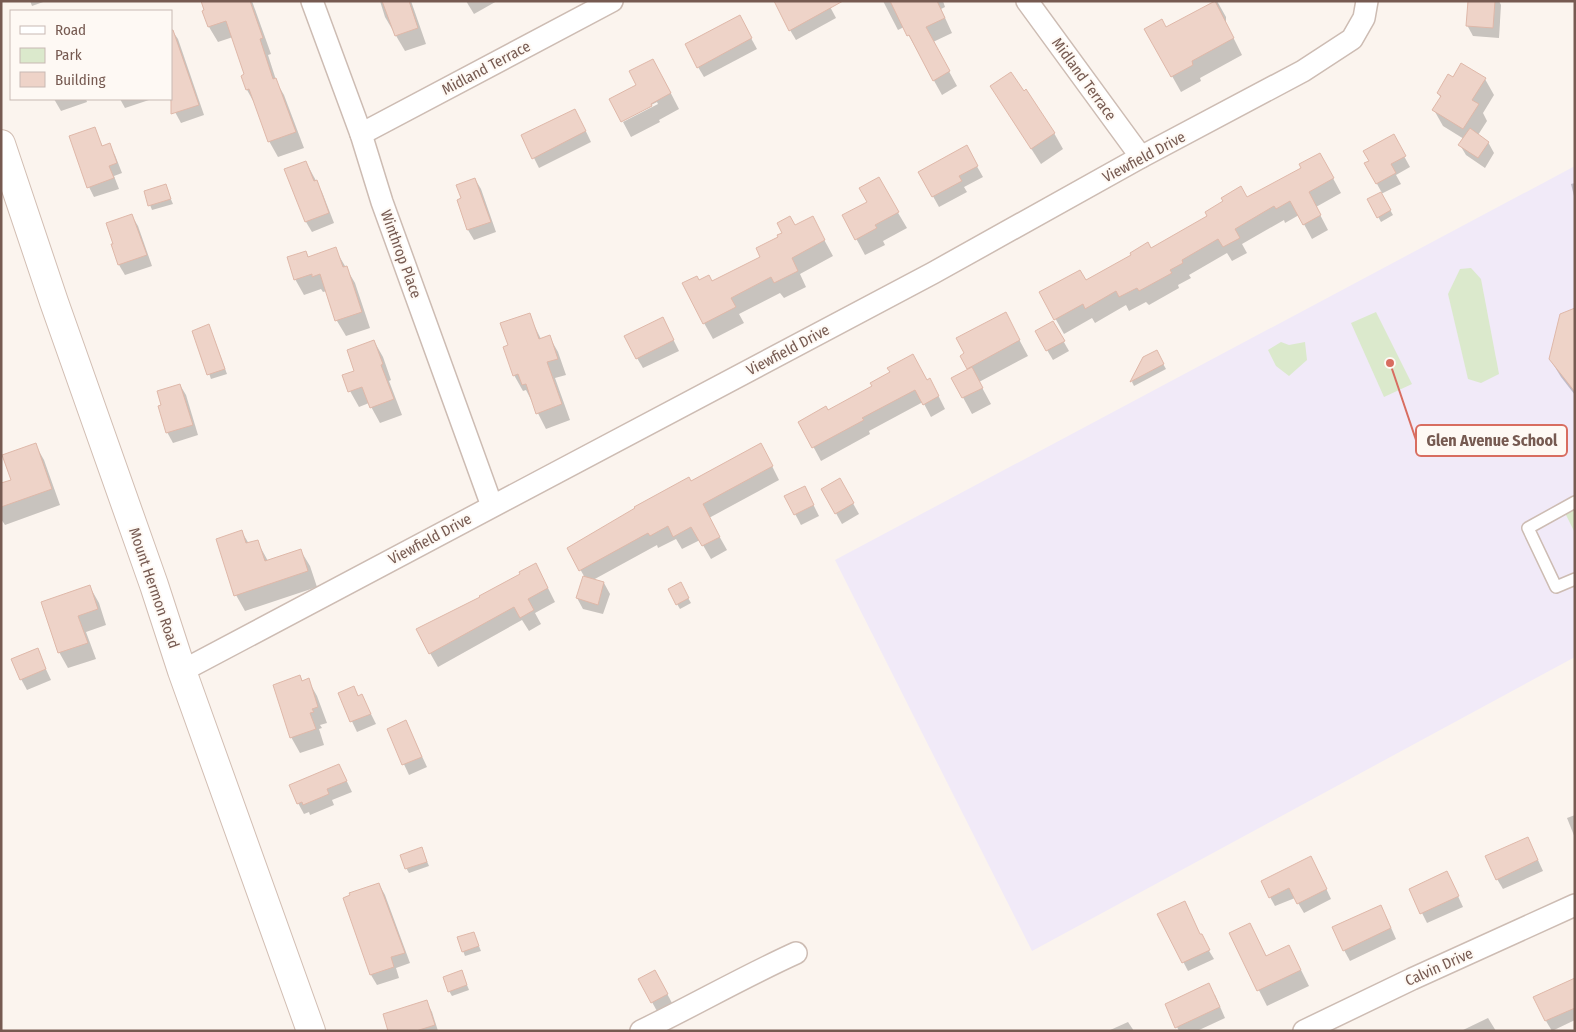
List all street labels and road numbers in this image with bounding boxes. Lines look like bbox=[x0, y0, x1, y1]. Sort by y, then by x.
street label: Midland Terrace bbox=[1048, 34, 1120, 124]
street label: Midland Terrace bbox=[439, 37, 533, 99]
street label: Viewfield Drive bbox=[1100, 128, 1188, 186]
street label: Winthrop Place bbox=[377, 207, 425, 301]
street label: Viewfield Drive bbox=[744, 321, 832, 379]
street label: Viewfield Drive bbox=[386, 510, 474, 568]
street label: Mount Hermon Road bbox=[125, 525, 183, 651]
street label: Calvin Drive bbox=[1402, 944, 1476, 990]

